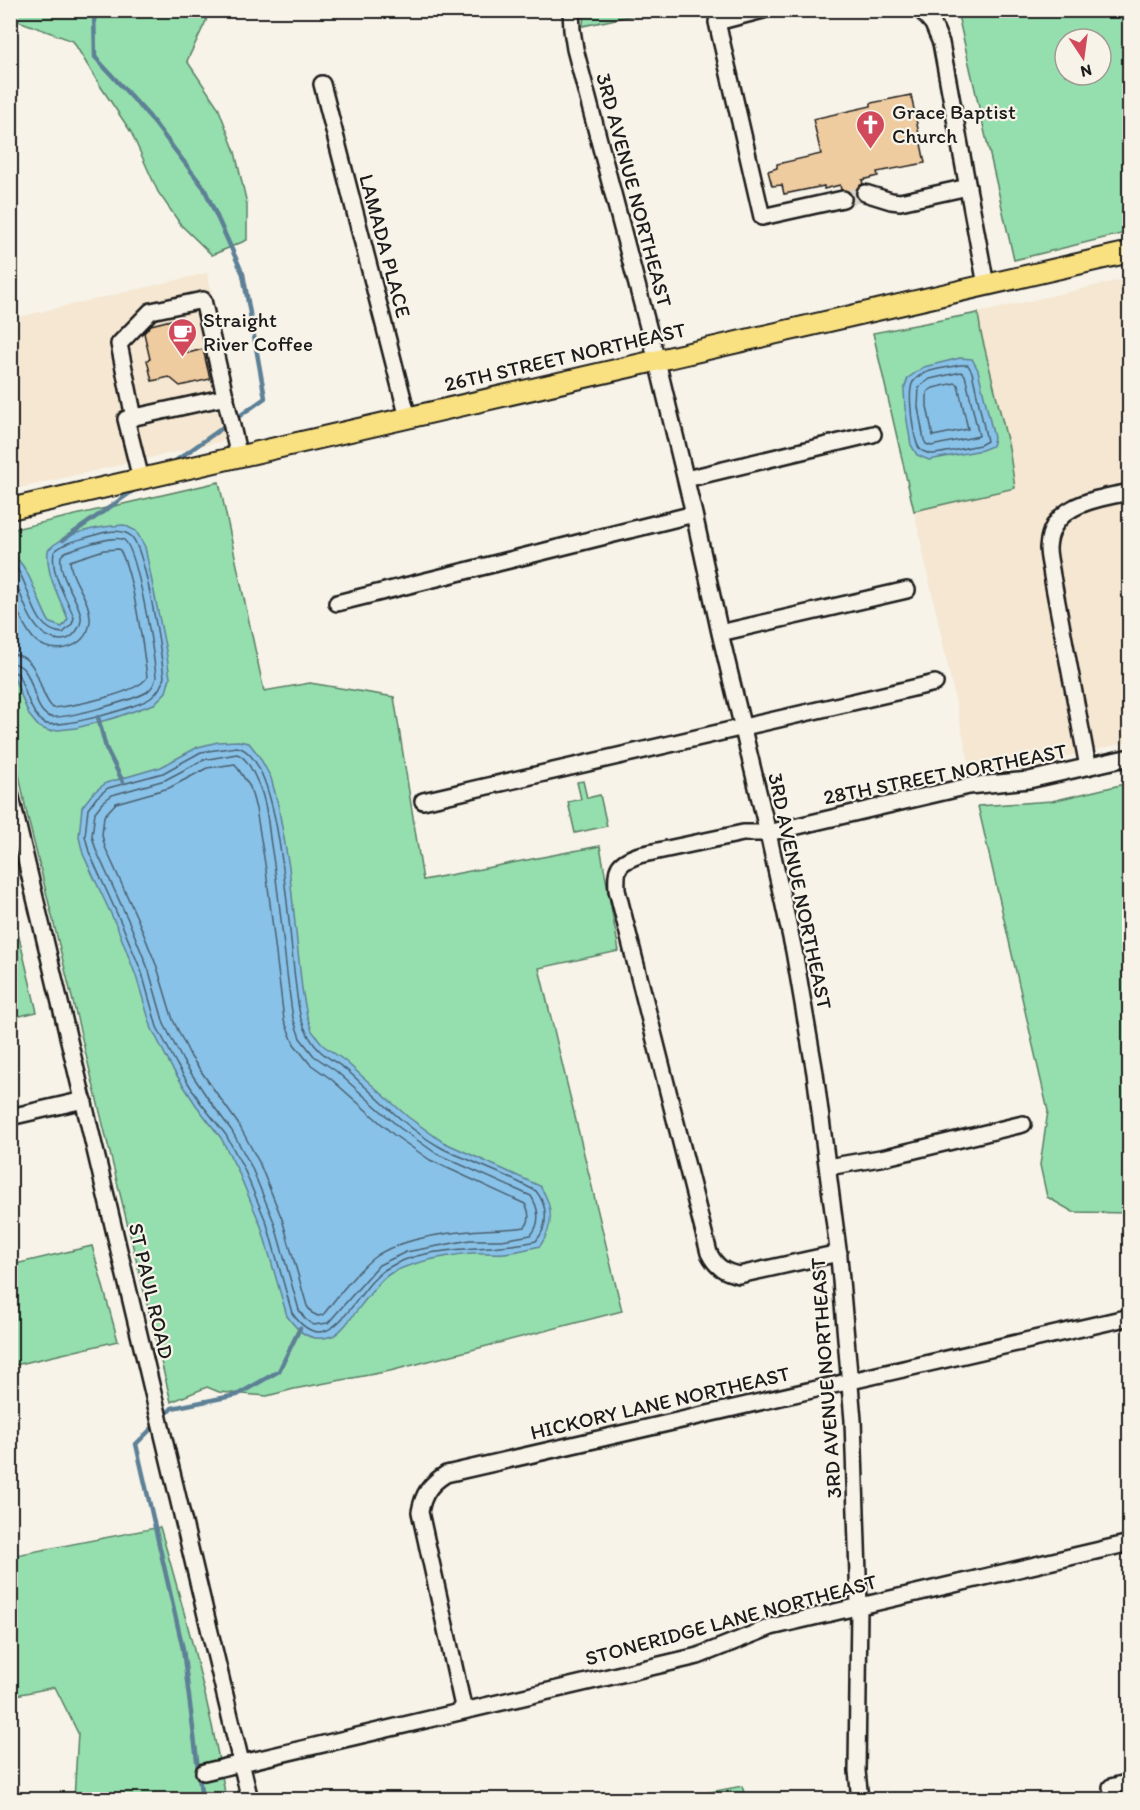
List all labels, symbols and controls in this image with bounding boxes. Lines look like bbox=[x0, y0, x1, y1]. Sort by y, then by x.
north arrow bbox=[1053, 27, 1113, 87]
text: N bbox=[1079, 61, 1094, 82]
street label: 3RD AVENUE NORTHEAST bbox=[591, 70, 678, 310]
place label: Grace Baptist Church bbox=[892, 99, 1016, 148]
church icon: Grace Baptist Church bbox=[855, 108, 887, 150]
street label: LAMADA PLACE bbox=[354, 171, 417, 321]
place label: Straight River Coffee bbox=[203, 307, 313, 356]
cafe icon: Straight River Coffee bbox=[166, 316, 198, 358]
street label: 26TH STREET NORTHEAST bbox=[442, 317, 688, 396]
street label: 28TH STREET NORTHEAST bbox=[821, 738, 1069, 809]
street label: 3RD AVENUE NORTHEAST bbox=[763, 770, 838, 1012]
street label: ST PAUL ROAD bbox=[124, 1220, 179, 1361]
street label: 3RD AVENUE NORTHEAST bbox=[805, 1257, 846, 1499]
street label: HICKORY LANE NORTHEAST bbox=[528, 1360, 792, 1445]
street label: STONERIDGE LANE NORTHEAST bbox=[582, 1568, 880, 1671]

